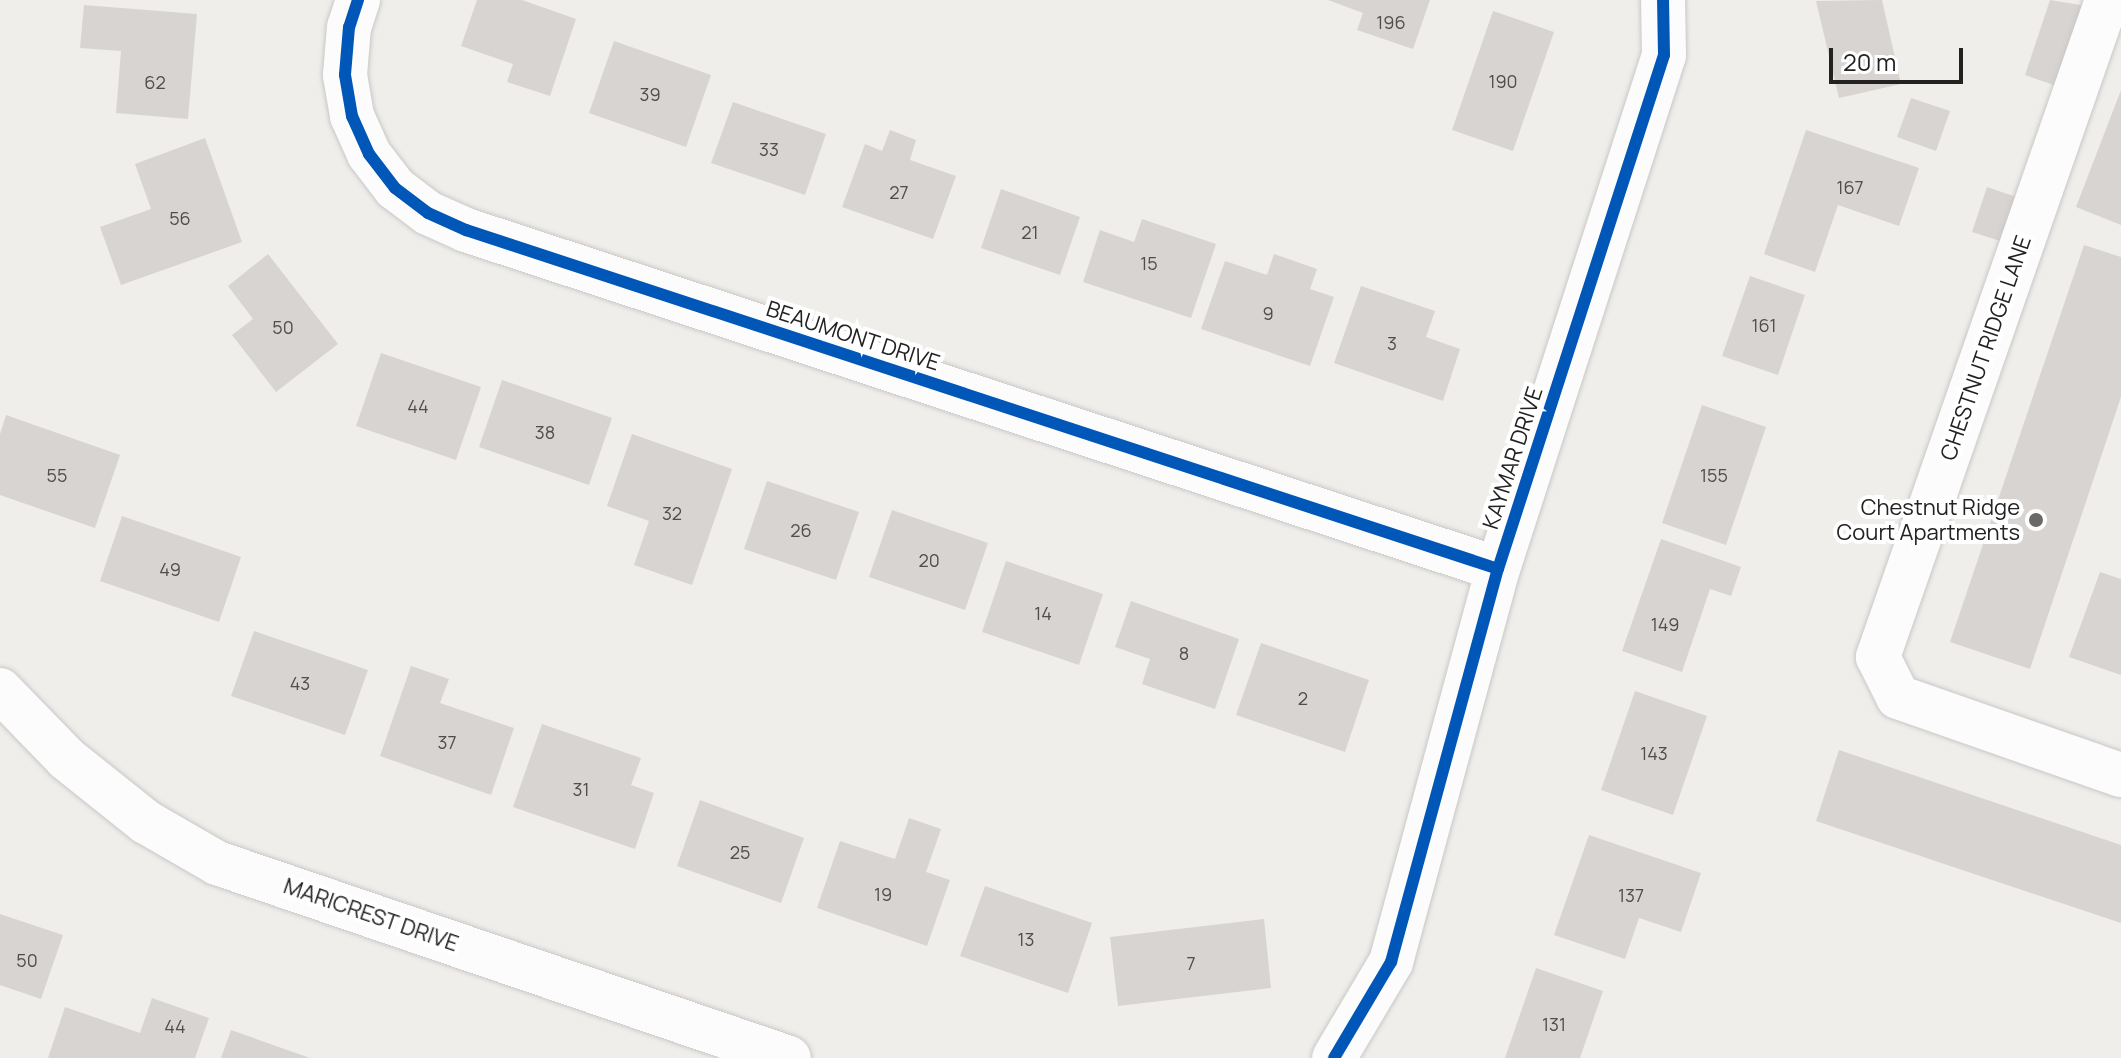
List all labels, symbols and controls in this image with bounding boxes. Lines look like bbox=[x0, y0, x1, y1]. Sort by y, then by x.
house number: 196 bbox=[1376, 11, 1406, 33]
scale bar bbox=[1833, 32, 1967, 82]
text: 20 m bbox=[1843, 45, 1896, 78]
house number: 190 bbox=[1488, 70, 1518, 92]
house number: 62 bbox=[144, 71, 166, 93]
house number: 39 bbox=[639, 83, 661, 105]
house number: 33 bbox=[759, 138, 779, 160]
house number: 167 bbox=[1836, 176, 1864, 198]
house number: 27 bbox=[889, 181, 909, 203]
house number: 56 bbox=[169, 207, 191, 229]
house number: 21 bbox=[1021, 221, 1039, 243]
street label: CHESTNUT RIDGE LANE bbox=[1935, 232, 2037, 464]
house number: 15 bbox=[1140, 252, 1158, 274]
street label: BEAUMONT DRIVE bbox=[763, 295, 943, 377]
house number: 9 bbox=[1262, 302, 1274, 324]
house number: 161 bbox=[1752, 314, 1776, 336]
house number: 50 bbox=[272, 316, 294, 338]
house number: 3 bbox=[1387, 332, 1397, 354]
street label: KAYMAR DRIVE bbox=[1478, 383, 1548, 533]
house number: 44 bbox=[407, 395, 429, 417]
house number: 38 bbox=[535, 421, 555, 443]
house number: 55 bbox=[47, 464, 67, 486]
house number: 155 bbox=[1700, 464, 1728, 486]
place label: Chestnut Ridge Court Apartments bbox=[1837, 494, 2020, 546]
house number: 32 bbox=[662, 502, 682, 524]
marker: Chestnut Ridge Court Apartments bbox=[2027, 511, 2045, 529]
house number: 26 bbox=[790, 519, 812, 541]
house number: 20 bbox=[918, 549, 940, 571]
house number: 49 bbox=[159, 558, 181, 580]
house number: 14 bbox=[1034, 602, 1052, 624]
house number: 149 bbox=[1651, 613, 1679, 635]
house number: 8 bbox=[1179, 642, 1189, 664]
house number: 43 bbox=[290, 672, 310, 694]
house number: 2 bbox=[1298, 687, 1308, 709]
house number: 37 bbox=[438, 731, 456, 753]
house number: 143 bbox=[1640, 742, 1668, 764]
house number: 31 bbox=[573, 778, 589, 800]
house number: 25 bbox=[730, 841, 750, 863]
street label: MARICREST DRIVE bbox=[280, 873, 462, 957]
house number: 19 bbox=[874, 883, 892, 905]
house number: 137 bbox=[1618, 884, 1644, 906]
house number: 13 bbox=[1018, 928, 1034, 950]
house number: 50 bbox=[16, 949, 38, 971]
house number: 7 bbox=[1186, 952, 1196, 974]
house number: 131 bbox=[1542, 1013, 1566, 1035]
house number: 44 bbox=[164, 1015, 186, 1037]

